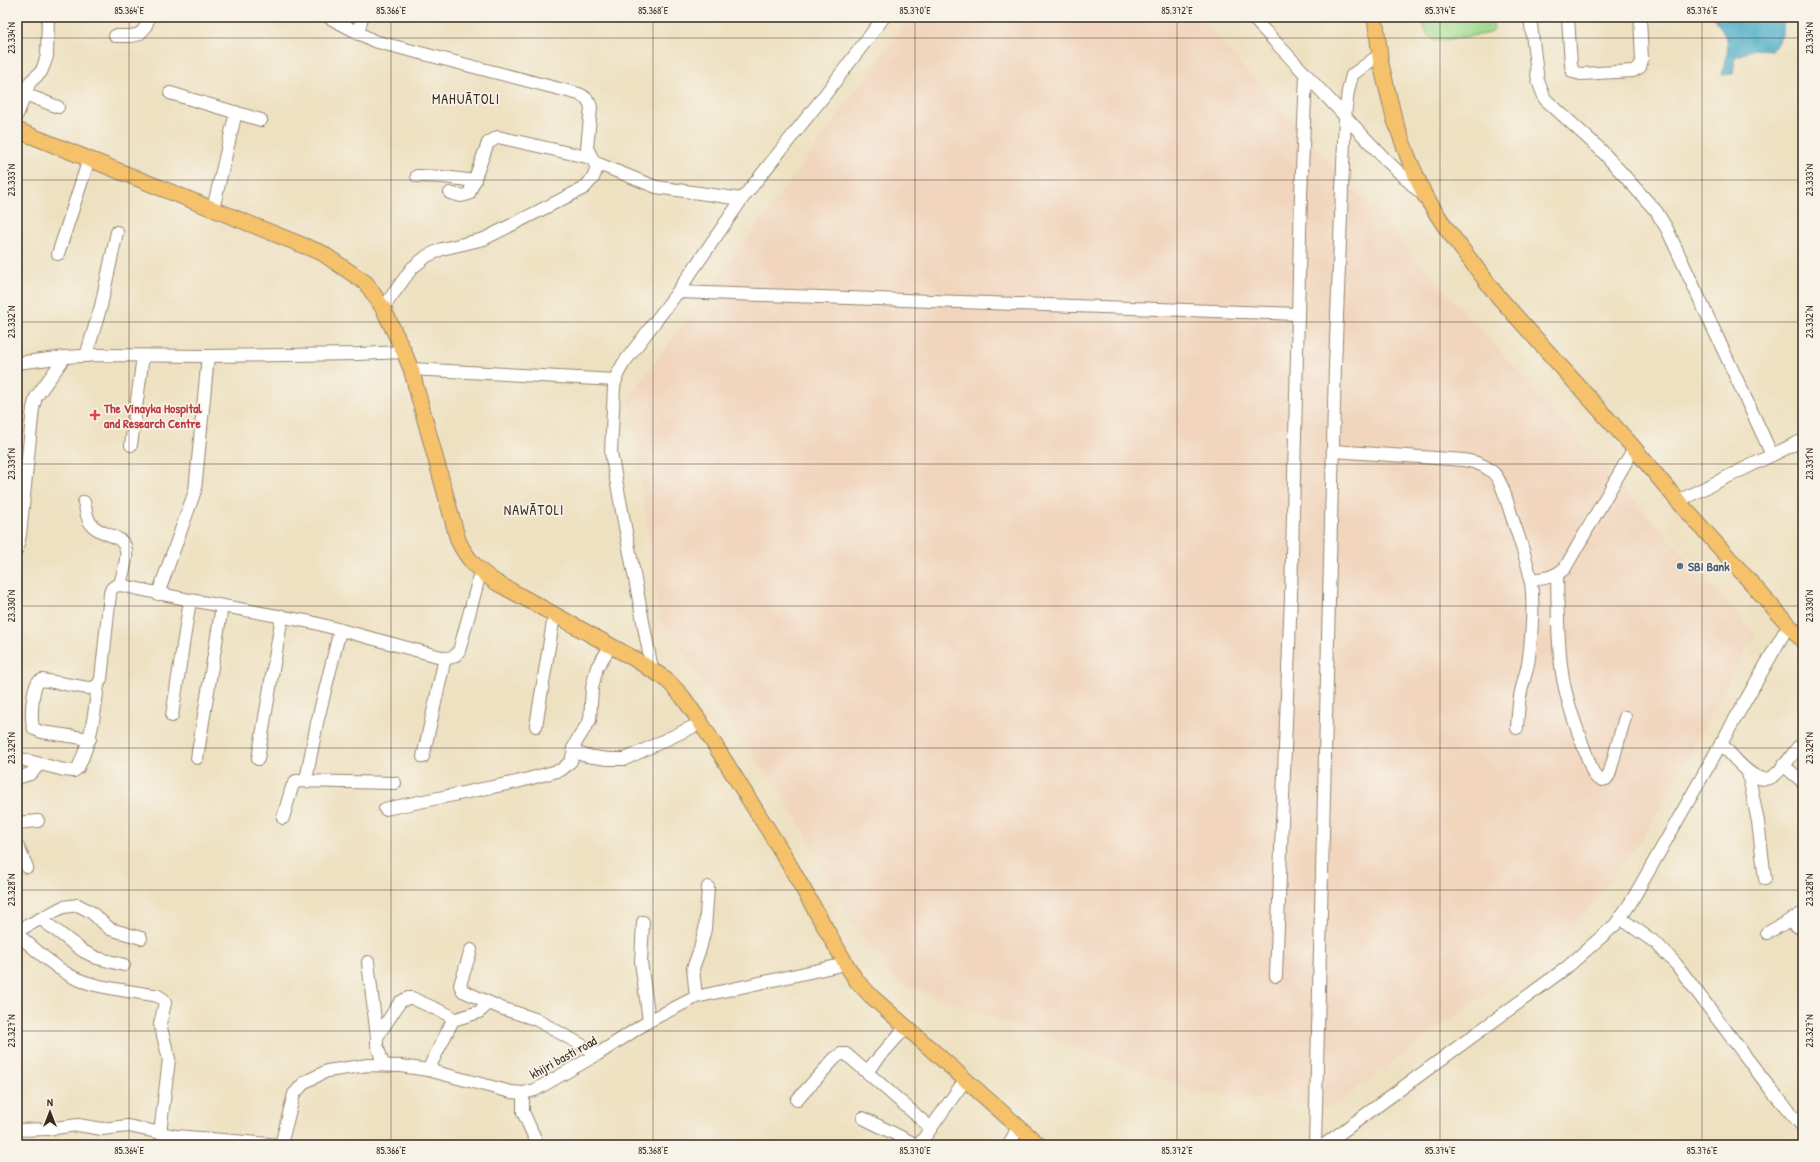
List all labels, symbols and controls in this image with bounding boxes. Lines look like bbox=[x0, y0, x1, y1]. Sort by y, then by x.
text: 85.364°E bbox=[114, 4, 144, 17]
text: 85.366°E bbox=[376, 4, 407, 17]
text: 85.368°E bbox=[638, 4, 669, 17]
text: 85.370°E bbox=[899, 4, 931, 17]
text: 85.372°E bbox=[1161, 4, 1193, 17]
text: 85.374°E bbox=[1425, 4, 1456, 17]
text: 85.376°E bbox=[1687, 4, 1718, 17]
text: 23.334°N bbox=[5, 22, 18, 54]
text: 23.334°N bbox=[1803, 22, 1816, 54]
district label: MAHUĀTOLI bbox=[432, 89, 500, 108]
text: 23.333°N bbox=[5, 164, 18, 196]
text: 23.333°N bbox=[1803, 164, 1816, 196]
text: 23.332°N bbox=[5, 306, 18, 338]
text: 23.332°N bbox=[1803, 306, 1816, 338]
place label: The Vinayka Hospital and Research Centre bbox=[103, 399, 202, 432]
marker: The Vinayka Hospital and Research Centre bbox=[89, 409, 101, 421]
text: 23.331°N bbox=[5, 448, 18, 480]
text: 23.331°N bbox=[1803, 448, 1816, 480]
district label: NAWĀTOLI bbox=[504, 500, 564, 519]
place label: SBI Bank bbox=[1688, 557, 1730, 575]
marker: SBI Bank bbox=[1675, 561, 1685, 571]
text: 23.330°N bbox=[5, 590, 18, 622]
text: 23.330°N bbox=[1803, 590, 1816, 622]
text: 23.329°N bbox=[5, 732, 18, 764]
text: 23.329°N bbox=[1803, 732, 1816, 764]
text: 23.328°N bbox=[5, 874, 18, 906]
text: 23.328°N bbox=[1803, 874, 1816, 906]
text: 23.327°N bbox=[5, 1014, 18, 1048]
text: 23.327°N bbox=[1803, 1014, 1816, 1048]
street label: khijri basti road bbox=[526, 1031, 600, 1083]
north arrow bbox=[30, 1092, 70, 1132]
text: N bbox=[47, 1095, 53, 1109]
text: 85.364°E bbox=[114, 1144, 144, 1157]
text: 85.366°E bbox=[376, 1144, 407, 1157]
text: 85.368°E bbox=[638, 1144, 669, 1157]
text: 85.370°E bbox=[899, 1144, 931, 1157]
text: 85.372°E bbox=[1161, 1144, 1193, 1157]
text: 85.374°E bbox=[1425, 1144, 1456, 1157]
text: 85.376°E bbox=[1687, 1144, 1718, 1157]

